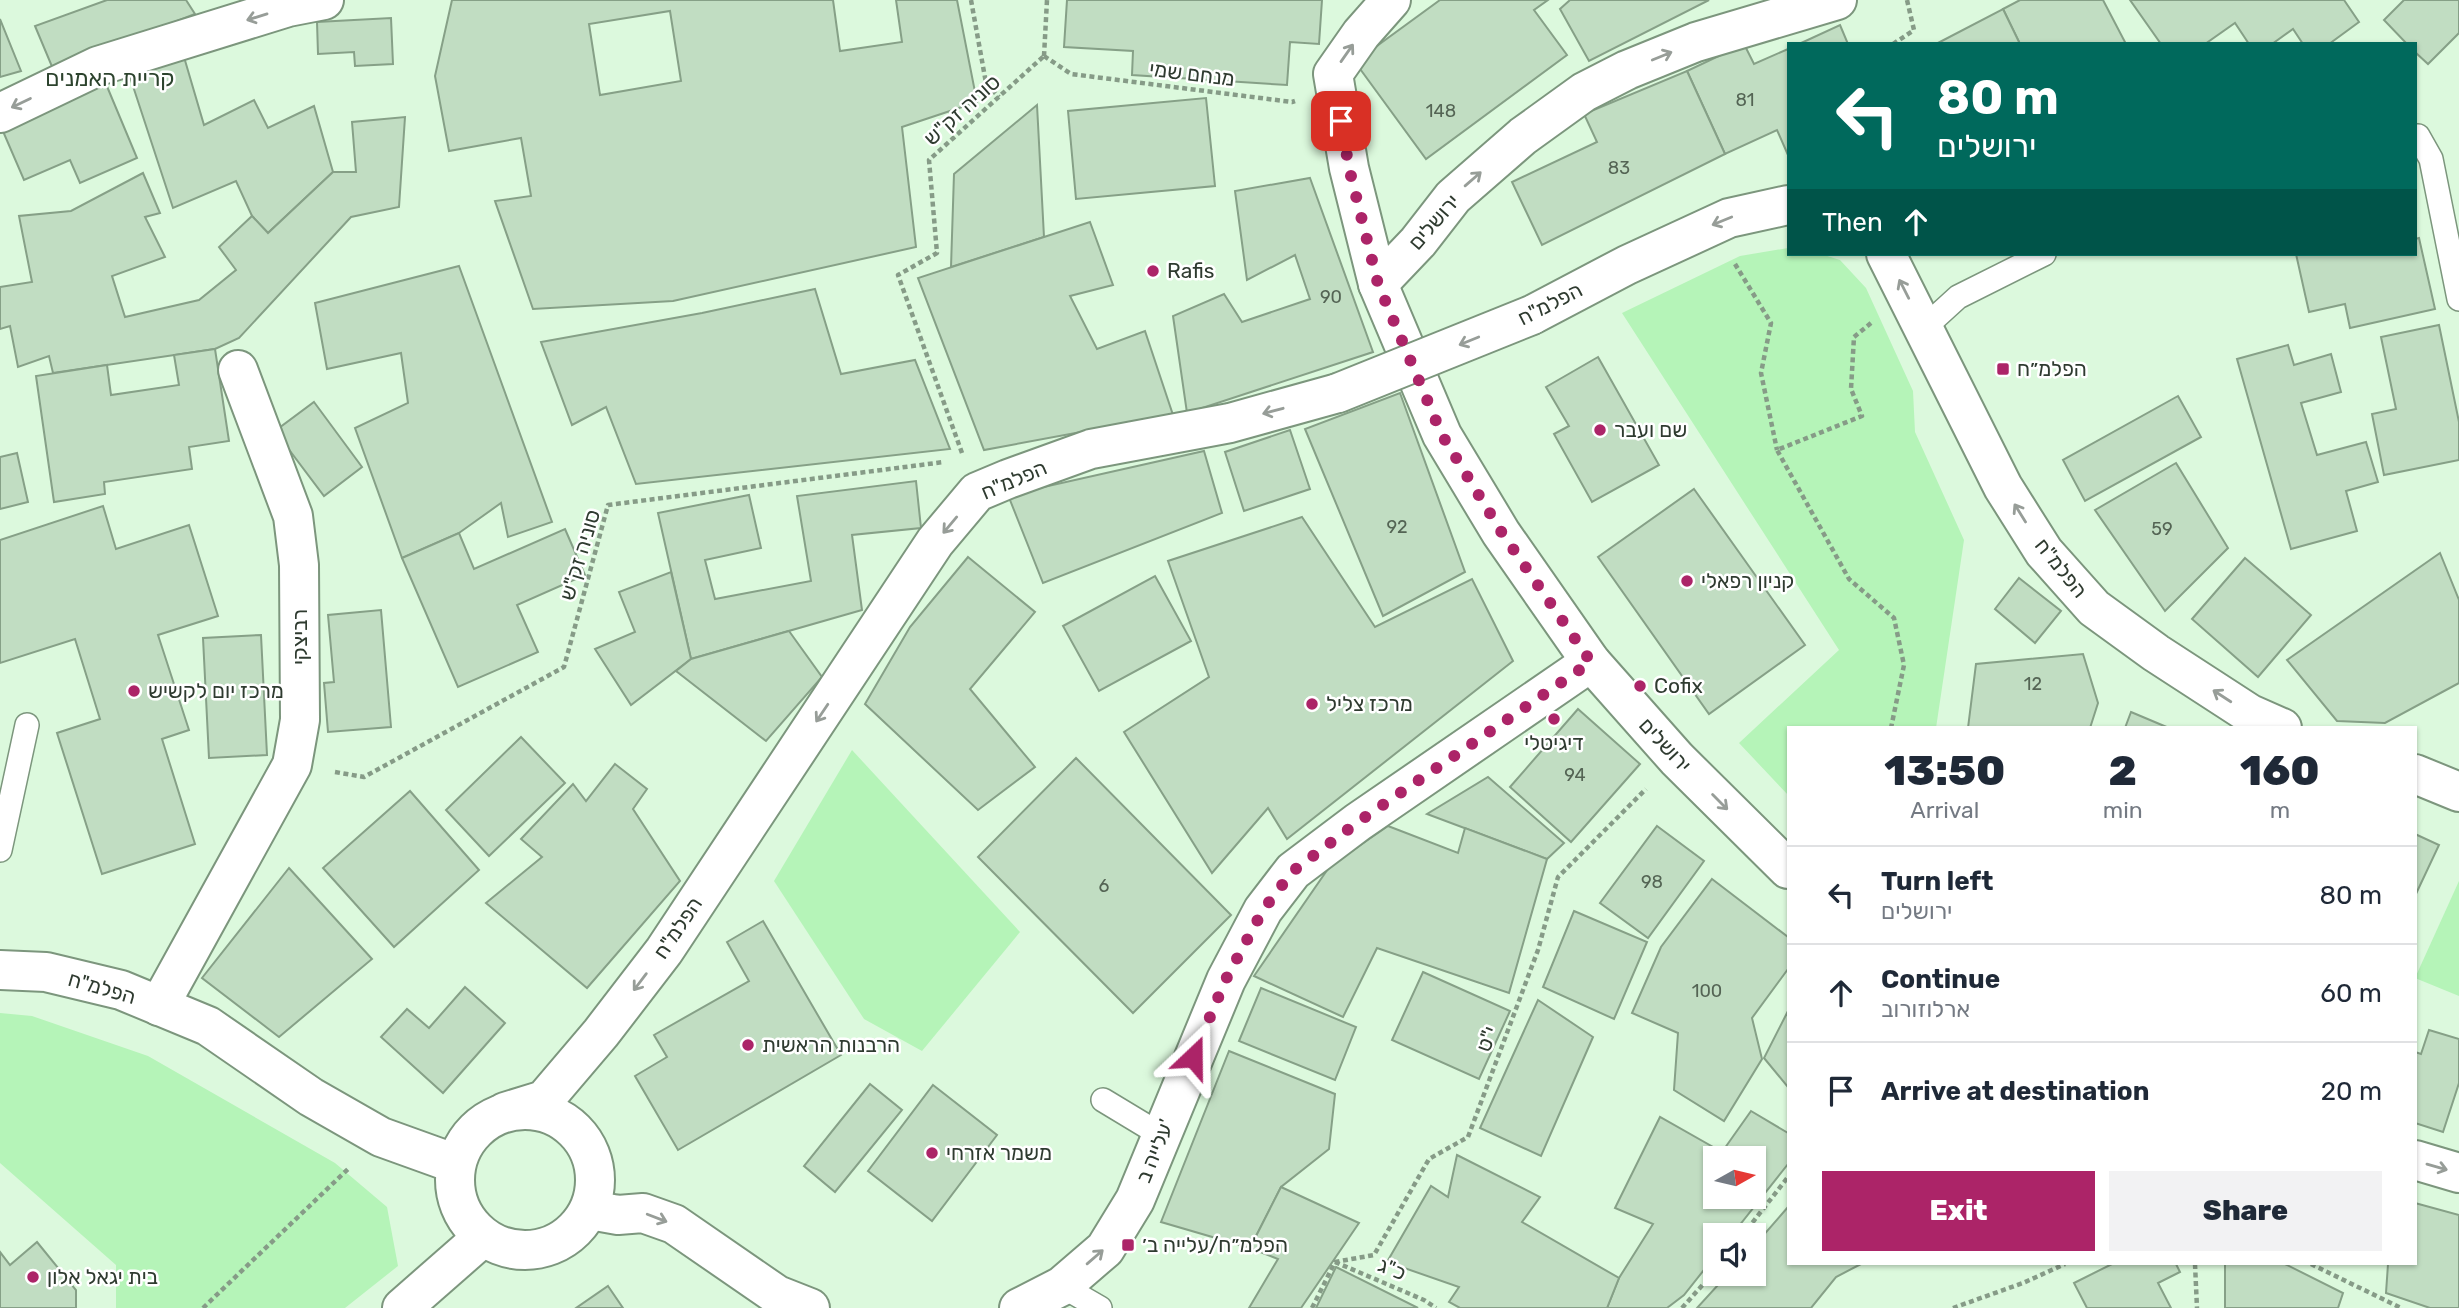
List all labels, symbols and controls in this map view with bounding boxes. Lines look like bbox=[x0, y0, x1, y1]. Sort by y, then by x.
one-way arrow bbox=[247, 11, 269, 24]
one-way arrow bbox=[1340, 44, 1354, 63]
one-way arrow bbox=[1651, 49, 1673, 62]
street label: מנחם שמי bbox=[1148, 56, 1236, 91]
district label: קריית האמנים bbox=[45, 64, 175, 92]
text: 80 m bbox=[1937, 68, 2059, 126]
street label: סוניה זק"ש bbox=[918, 69, 1005, 150]
icon: left bbox=[1822, 70, 1913, 161]
house number: 81 bbox=[1735, 89, 1755, 111]
pin bbox=[1311, 91, 1371, 151]
one-way arrow bbox=[11, 96, 32, 110]
house number: 148 bbox=[1426, 100, 1456, 122]
icon: arrive bbox=[1322, 102, 1360, 140]
text: ירושלים bbox=[1937, 127, 2036, 165]
house number: 83 bbox=[1608, 157, 1630, 179]
one-way arrow bbox=[1464, 171, 1482, 187]
street label: ירושלים bbox=[1403, 189, 1464, 254]
icon: ahead bbox=[1897, 203, 1935, 241]
text: Then bbox=[1822, 207, 1883, 238]
one-way arrow bbox=[1712, 216, 1734, 229]
place label: Rafis bbox=[1167, 258, 1215, 283]
marker: Rafis bbox=[1145, 263, 1161, 279]
street label: הפלמ"ח bbox=[1513, 277, 1586, 330]
one-way arrow bbox=[1897, 279, 1911, 300]
house number: 90 bbox=[1320, 286, 1342, 308]
one-way arrow bbox=[1458, 335, 1480, 348]
place label: הפלמ״ח bbox=[2017, 356, 2087, 381]
marker: הפלמ״ח bbox=[1995, 361, 2011, 377]
one-way arrow bbox=[1262, 405, 1284, 418]
place label: שם ועבר bbox=[1614, 417, 1687, 442]
marker: שם ועבר bbox=[1592, 422, 1608, 438]
street label: הפלמ"ח bbox=[977, 455, 1050, 505]
one-way arrow bbox=[2012, 504, 2026, 524]
street label: סוניה זק"ש bbox=[554, 506, 605, 603]
one-way arrow bbox=[942, 515, 958, 533]
house number: 92 bbox=[1386, 516, 1408, 538]
house number: 59 bbox=[2151, 518, 2173, 540]
street label: הפלמ"ח bbox=[2030, 533, 2093, 602]
place label: קניון רפאלי bbox=[1701, 568, 1794, 593]
marker: קניון רפאלי bbox=[1679, 573, 1695, 589]
street label: רביצקי bbox=[287, 609, 312, 665]
place label: Cofix bbox=[1654, 673, 1703, 698]
house number: 12 bbox=[2024, 673, 2042, 695]
place label: מרכז יום לקשיש bbox=[148, 678, 284, 703]
marker: Cofix bbox=[1632, 678, 1648, 694]
marker: מרכז יום לקשיש bbox=[126, 683, 142, 699]
one-way arrow bbox=[2213, 689, 2232, 703]
place label: מרכז צליל bbox=[1326, 691, 1413, 716]
marker: מרכז צליל bbox=[1304, 696, 1320, 712]
one-way arrow bbox=[815, 702, 829, 722]
marker: דיגיטלי bbox=[1546, 711, 1562, 727]
street label: ירושלים bbox=[1634, 712, 1697, 777]
place label: דיגיטלי bbox=[1524, 730, 1584, 755]
text: 13:50 bbox=[1884, 746, 2005, 796]
text: 2 bbox=[2109, 746, 2137, 796]
text: 160 bbox=[2240, 746, 2320, 796]
house number: 94 bbox=[1564, 764, 1586, 786]
one-way arrow bbox=[1711, 794, 1728, 811]
text: Arrival bbox=[1910, 796, 1979, 824]
text: min bbox=[2103, 796, 2143, 824]
text: m bbox=[2270, 796, 2290, 824]
text: Turn left bbox=[1881, 866, 1993, 897]
house number: 98 bbox=[1641, 871, 1663, 893]
house number: 6 bbox=[1099, 875, 1110, 897]
icon: left bbox=[1822, 876, 1860, 914]
text: 80 m bbox=[2319, 880, 2382, 911]
street label: הפלמ"ח bbox=[648, 892, 707, 963]
text: ירושלים bbox=[1881, 897, 1952, 925]
text: Continue bbox=[1881, 964, 2000, 995]
street label: הפלמ"ח bbox=[65, 966, 139, 1009]
one-way arrow bbox=[632, 973, 647, 991]
icon: ahead bbox=[1822, 974, 1860, 1012]
text: 60 m bbox=[2320, 978, 2382, 1009]
house number: 100 bbox=[1692, 980, 1722, 1002]
text: ארלוזורוב bbox=[1881, 995, 1970, 1023]
position arrow bbox=[1156, 1020, 1230, 1094]
street label: י"ט bbox=[1470, 1022, 1503, 1055]
place label: הרבנות הראשית bbox=[762, 1032, 900, 1057]
marker: הרבנות הראשית bbox=[740, 1037, 756, 1053]
icon: arrive bbox=[1822, 1072, 1860, 1110]
text: Arrive at destination bbox=[1881, 1076, 2149, 1107]
text: 20 m bbox=[2321, 1076, 2382, 1107]
street label: עלייה ב' bbox=[1130, 1115, 1179, 1186]
place label: משמר אזרחי bbox=[946, 1140, 1052, 1165]
marker: משמר אזרחי bbox=[924, 1145, 940, 1161]
north arrow bbox=[1703, 1146, 1766, 1209]
map controls bbox=[1703, 1146, 1766, 1286]
one-way arrow bbox=[2426, 1161, 2448, 1174]
button: Exit bbox=[1822, 1171, 2095, 1251]
button: Share bbox=[2109, 1171, 2382, 1251]
one-way arrow bbox=[645, 1212, 667, 1225]
button: sound bbox=[1703, 1223, 1766, 1286]
place label: הפלמ״ח/עלייה ב׳ bbox=[1142, 1232, 1288, 1257]
marker: הפלמ״ח/עלייה ב׳ bbox=[1120, 1237, 1136, 1253]
one-way arrow bbox=[1086, 1249, 1104, 1265]
street label: כ"ג bbox=[1374, 1252, 1410, 1286]
place label: בית יגאל אלון bbox=[47, 1264, 158, 1289]
marker: בית יגאל אלון bbox=[25, 1269, 41, 1285]

